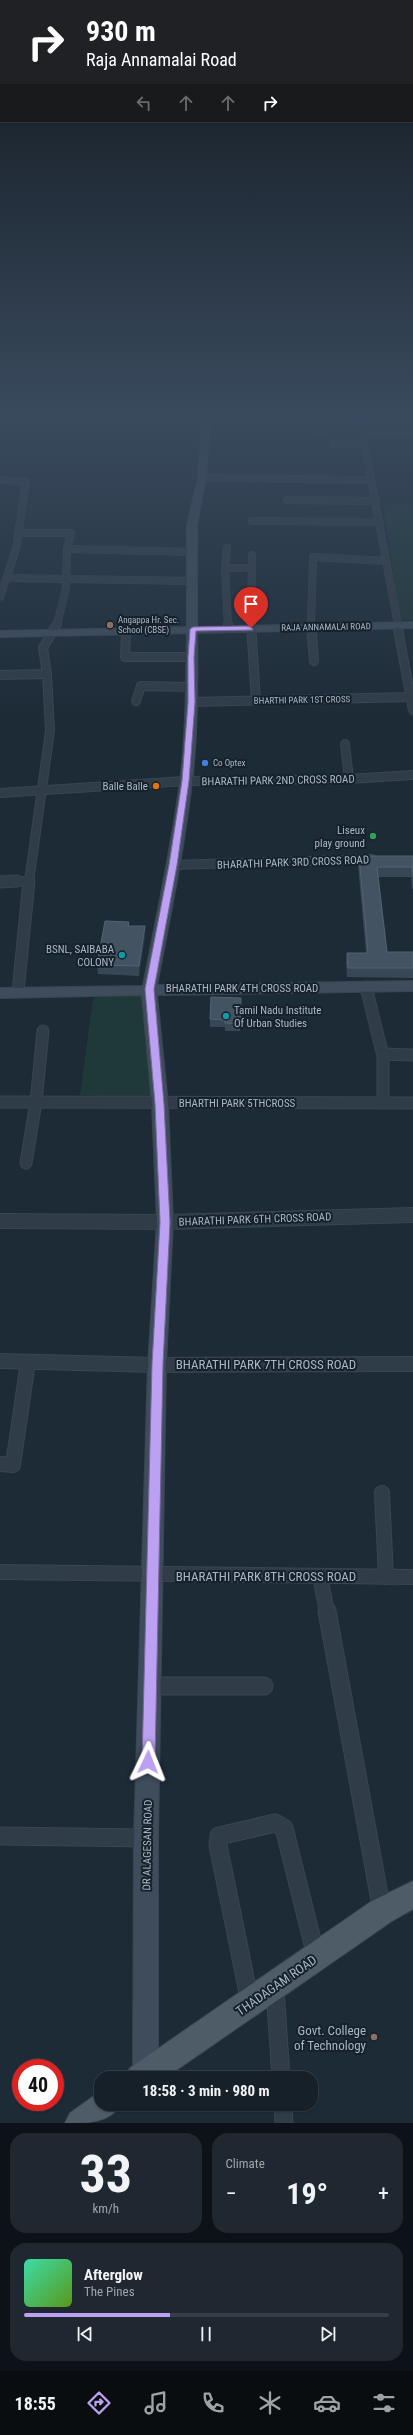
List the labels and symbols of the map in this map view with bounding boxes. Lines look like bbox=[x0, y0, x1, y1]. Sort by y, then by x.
pin bbox=[234, 587, 268, 628]
place label: Angappa Hr. Sec. School (CBSE) bbox=[118, 615, 179, 636]
marker: Angappa Hr. Sec. School (CBSE) bbox=[105, 620, 115, 630]
street label: RAJA ANNAMALAI ROAD bbox=[281, 621, 371, 633]
street label: BHARTHI PARK 1ST CROSS bbox=[254, 694, 351, 706]
marker: Co Optex bbox=[200, 758, 210, 768]
place label: Co Optex bbox=[213, 758, 245, 768]
street label: BHARATHI PARK 2ND CROSS ROAD bbox=[201, 773, 355, 788]
place label: Balle Balle bbox=[103, 780, 148, 793]
marker: Balle Balle bbox=[151, 781, 161, 791]
place label: Liseux play ground bbox=[314, 824, 365, 850]
marker: Liseux play ground bbox=[368, 831, 378, 841]
street label: BHARATHI PARK 3RD CROSS ROAD bbox=[217, 853, 369, 872]
place label: BSNL, SAIBABA COLONY bbox=[46, 943, 115, 969]
marker: BSNL, SAIBABA COLONY bbox=[117, 950, 127, 960]
street label: BHARATHI PARK 4TH CROSS ROAD bbox=[166, 982, 318, 995]
place label: Tamil Nadu Institute Of Urban Studies bbox=[234, 1004, 321, 1030]
marker: Tamil Nadu Institute Of Urban Studies bbox=[221, 1011, 231, 1021]
street label: BHARTHI PARK 5THCROSS bbox=[179, 1097, 296, 1110]
street label: BHARATHI PARK 6TH CROSS ROAD bbox=[178, 1210, 332, 1229]
street label: BHARATHI PARK 7TH CROSS ROAD bbox=[176, 1357, 356, 1372]
street label: BHARATHI PARK 8TH CROSS ROAD bbox=[176, 1569, 356, 1584]
position arrow bbox=[127, 1741, 169, 1783]
street label: DR ALAGESAN ROAD bbox=[140, 1799, 155, 1891]
street label: THADAGAM ROAD bbox=[233, 1952, 319, 2019]
place label: Govt. College of Technology bbox=[294, 2023, 367, 2053]
marker: Govt. College of Technology bbox=[369, 2032, 379, 2042]
speed limit sign: 40 bbox=[12, 2059, 64, 2111]

